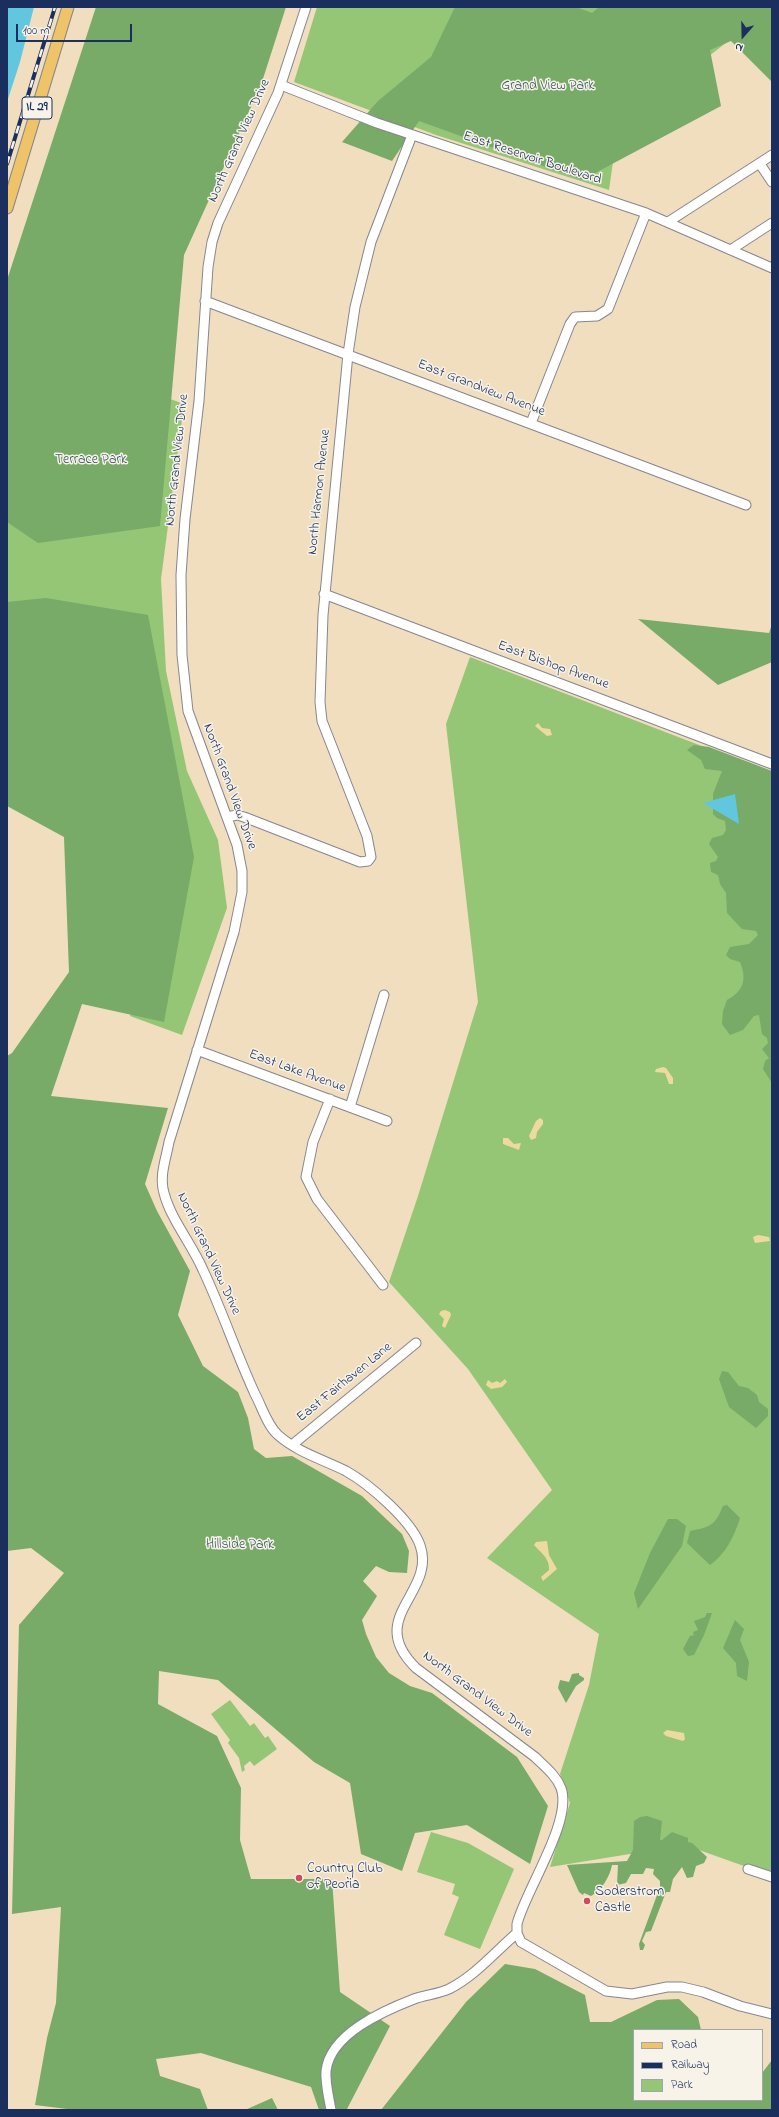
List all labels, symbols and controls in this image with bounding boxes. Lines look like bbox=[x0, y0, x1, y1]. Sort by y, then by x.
scale bar bbox=[18, 16, 134, 42]
north arrow bbox=[723, 16, 763, 56]
text: 100 m bbox=[23, 22, 50, 40]
text: N bbox=[733, 38, 745, 56]
street label: North Grand View Drive bbox=[205, 77, 275, 205]
park label: Grand View Park bbox=[501, 79, 595, 95]
road number: IL 29 bbox=[22, 97, 52, 119]
street label: East Reservoir Boulevard bbox=[461, 129, 603, 189]
street label: East Grandview Avenue bbox=[415, 357, 547, 421]
street label: North Grand View Drive bbox=[163, 393, 193, 527]
street label: North Harmon Avenue bbox=[305, 428, 335, 556]
park label: Terrace Park bbox=[55, 453, 127, 469]
street label: East Bishop Avenue bbox=[495, 638, 611, 694]
street label: North Grand View Drive bbox=[198, 722, 260, 852]
street label: East Lake Avenue bbox=[246, 1047, 348, 1097]
street label: North Grand View Drive bbox=[172, 1190, 244, 1318]
street label: East Fairhaven Lane bbox=[294, 1340, 396, 1426]
park label: Hillside Park bbox=[206, 1538, 274, 1554]
street label: North Grand View Drive bbox=[419, 1648, 535, 1742]
place label: Country Club of Peoria bbox=[307, 1862, 383, 1894]
marker: Country Club of Peoria bbox=[294, 1873, 304, 1883]
place label: Soderstrom Castle bbox=[595, 1885, 664, 1918]
marker: Soderstrom Castle bbox=[582, 1896, 592, 1906]
legend bbox=[633, 2029, 763, 2101]
text: Road bbox=[671, 2036, 697, 2054]
text: Railway bbox=[671, 2056, 709, 2074]
text: Park bbox=[671, 2076, 693, 2094]

